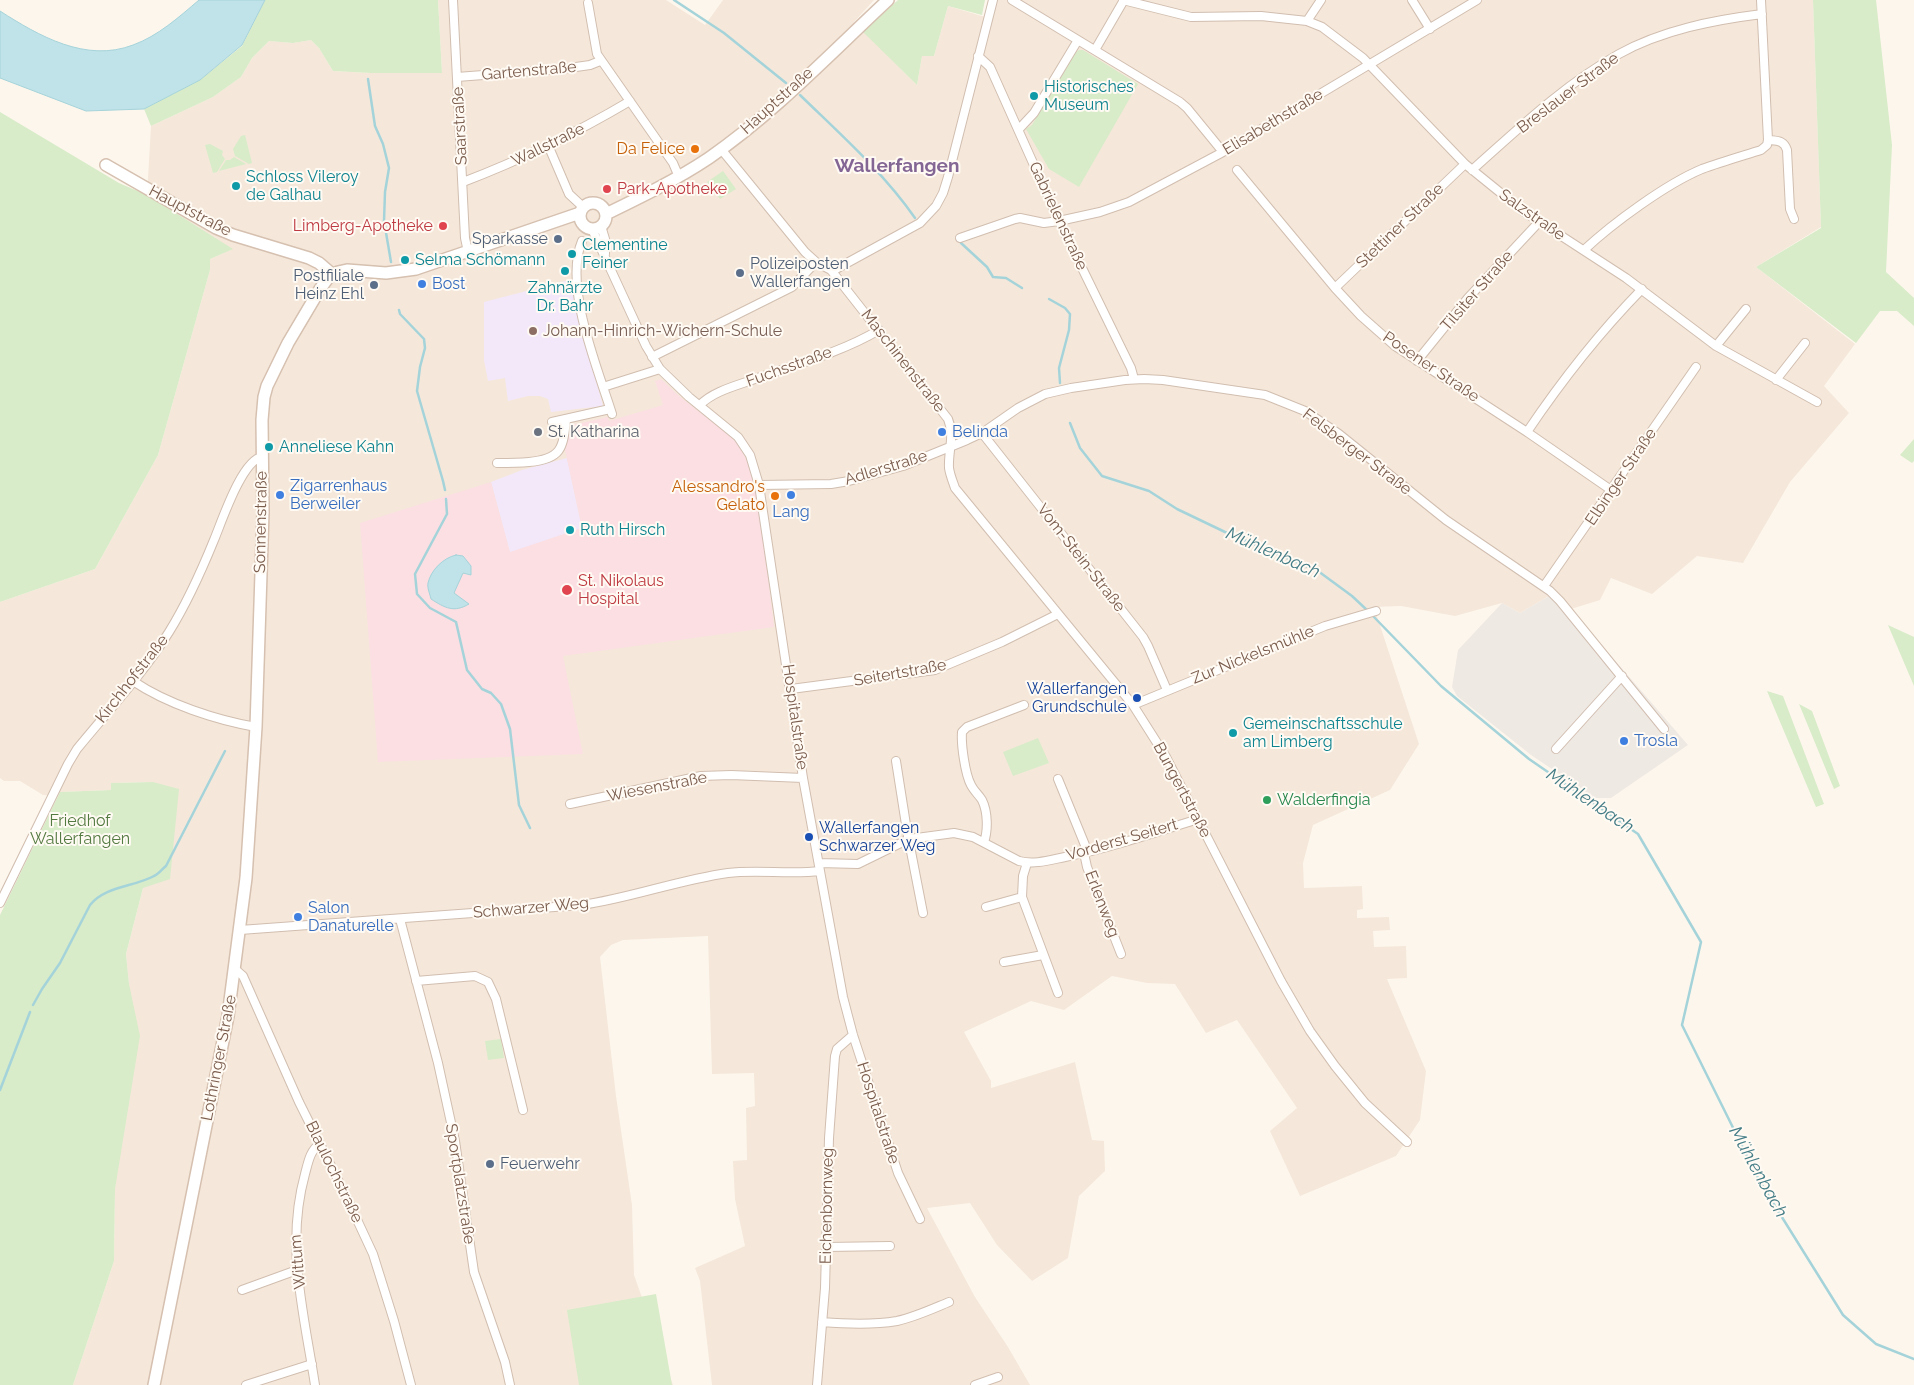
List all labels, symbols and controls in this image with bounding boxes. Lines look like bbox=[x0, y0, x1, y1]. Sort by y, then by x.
street label: Breslauer Straße bbox=[1513, 49, 1623, 137]
street label: Gartenstraße bbox=[481, 57, 577, 85]
street label: Hauptstraße bbox=[737, 64, 817, 138]
place label: Historisches Museum bbox=[1044, 77, 1134, 115]
street label: Elisabethstraße bbox=[1219, 85, 1327, 159]
street label: Saarstraße bbox=[448, 86, 472, 166]
marker: Historisches Museum bbox=[1028, 90, 1040, 102]
street label: Wallstraße bbox=[508, 119, 588, 171]
place label: Da Felice bbox=[617, 139, 685, 159]
marker: Da Felice bbox=[689, 143, 701, 155]
district label: Wallerfangen bbox=[835, 155, 959, 177]
street label: Gabrielenstraße bbox=[1025, 159, 1091, 273]
place label: Schloss Vileroy de Galhau bbox=[246, 167, 359, 205]
place label: Park-Apotheke bbox=[617, 179, 727, 199]
street label: Stettiner Straße bbox=[1352, 179, 1448, 273]
marker: Schloss Vileroy de Galhau bbox=[230, 180, 242, 192]
street label: Hauptstraße bbox=[145, 181, 235, 241]
marker: Park-Apotheke bbox=[601, 183, 613, 195]
street label: Salzstraße bbox=[1495, 185, 1569, 245]
place label: Limberg-Apotheke bbox=[293, 216, 433, 236]
marker: Limberg-Apotheke bbox=[437, 220, 449, 232]
place label: Sparkasse bbox=[472, 229, 548, 249]
marker: Sparkasse bbox=[552, 233, 564, 245]
place label: Clementine Feiner bbox=[582, 235, 668, 273]
street label: Tilsiter Straße bbox=[1437, 247, 1517, 335]
marker: Clementine Feiner bbox=[566, 248, 578, 260]
place label: Selma Schömann bbox=[415, 250, 545, 270]
marker: Selma Schömann bbox=[399, 254, 411, 266]
place label: Polizeiposten Wallerfangen bbox=[750, 254, 850, 292]
marker: Zahnärzte Dr. Bahr bbox=[559, 265, 571, 277]
place label: Postfiliale Heinz Ehl bbox=[293, 266, 364, 304]
marker: Polizeiposten Wallerfangen bbox=[734, 267, 746, 279]
place label: Bost bbox=[432, 274, 465, 294]
marker: Bost bbox=[416, 278, 428, 290]
place label: Zahnärzte Dr. Bahr bbox=[528, 278, 602, 316]
marker: Postfiliale Heinz Ehl bbox=[368, 279, 380, 291]
street label: Maschinenstraße bbox=[857, 306, 949, 416]
place label: Johann-Hinrich-Wichern-Schule bbox=[543, 321, 782, 341]
marker: Johann-Hinrich-Wichern-Schule bbox=[527, 325, 539, 337]
street label: Posener Straße bbox=[1379, 328, 1483, 406]
street label: Fuchsstraße bbox=[744, 343, 834, 391]
street label: Felsberger Straße bbox=[1299, 405, 1415, 499]
place label: St. Katharina bbox=[548, 422, 640, 442]
place label: Belinda bbox=[952, 422, 1008, 442]
street label: Elbinger Straße bbox=[1581, 425, 1661, 529]
marker: St. Katharina bbox=[532, 426, 544, 438]
marker: Belinda bbox=[936, 426, 948, 438]
place label: Anneliese Kahn bbox=[279, 437, 394, 457]
marker: Anneliese Kahn bbox=[263, 441, 275, 453]
street label: Adlerstraße bbox=[842, 446, 930, 490]
street label: Sonnenstraße bbox=[251, 471, 271, 573]
place label: Zigarrenhaus Berweiler bbox=[290, 476, 387, 514]
place label: Alessandro's Gelato bbox=[672, 477, 765, 515]
marker: Zigarrenhaus Berweiler bbox=[274, 489, 286, 501]
marker: Lang bbox=[785, 489, 797, 501]
marker: Alessandro's Gelato bbox=[769, 490, 781, 502]
street label: Vom-Stein-Straße bbox=[1033, 500, 1129, 616]
place label: Lang bbox=[772, 502, 810, 522]
place label: Ruth Hirsch bbox=[580, 520, 665, 540]
water label: Mühlenbach bbox=[1223, 523, 1323, 583]
marker: Ruth Hirsch bbox=[564, 524, 576, 536]
place label: St. Nikolaus Hospital bbox=[578, 571, 664, 609]
marker: St. Nikolaus Hospital bbox=[560, 583, 574, 597]
street label: Zur Nickelsmühle bbox=[1189, 622, 1317, 688]
street label: Kirchhofstraße bbox=[92, 631, 172, 727]
street label: Seitertstraße bbox=[852, 655, 948, 691]
street label: Hospitalstraße bbox=[778, 663, 812, 771]
place label: Wallerfangen Grundschule bbox=[1027, 679, 1127, 717]
marker: Wallerfangen Grundschule bbox=[1131, 692, 1143, 704]
place label: Gemeinschaftsschule am Limberg bbox=[1243, 714, 1403, 752]
marker: Gemeinschaftsschule am Limberg bbox=[1227, 727, 1239, 739]
place label: Trosla bbox=[1634, 731, 1678, 751]
marker: Trosla bbox=[1618, 735, 1630, 747]
street label: Bungertstraße bbox=[1149, 739, 1215, 841]
water label: Mühlenbach bbox=[1542, 764, 1638, 838]
street label: Wiesenstraße bbox=[605, 768, 709, 806]
place label: Walderfingia bbox=[1277, 790, 1370, 810]
marker: Walderfingia bbox=[1261, 794, 1273, 806]
park label: Friedhof Wallerfangen bbox=[30, 811, 130, 849]
street label: Vorderst Seitert bbox=[1064, 815, 1180, 865]
place label: Wallerfangen Schwarzer Weg bbox=[819, 818, 935, 856]
marker: Wallerfangen Schwarzer Weg bbox=[803, 831, 815, 843]
street label: Erlenweg bbox=[1080, 868, 1124, 940]
street label: Schwarzer Weg bbox=[472, 893, 590, 923]
place label: Salon Danaturelle bbox=[308, 898, 394, 936]
marker: Salon Danaturelle bbox=[292, 911, 304, 923]
street label: Lothringer Straße bbox=[197, 993, 241, 1123]
street label: Hospitalstraße bbox=[852, 1059, 904, 1167]
street label: Blaulochstraße bbox=[301, 1118, 367, 1226]
street label: Sportplatzstraße bbox=[441, 1122, 479, 1246]
water label: Mühlenbach bbox=[1724, 1123, 1792, 1221]
street label: Eichenbornweg bbox=[816, 1148, 838, 1264]
place label: Feuerwehr bbox=[500, 1154, 580, 1174]
marker: Feuerwehr bbox=[484, 1158, 496, 1170]
street label: Wittum bbox=[286, 1234, 310, 1290]

